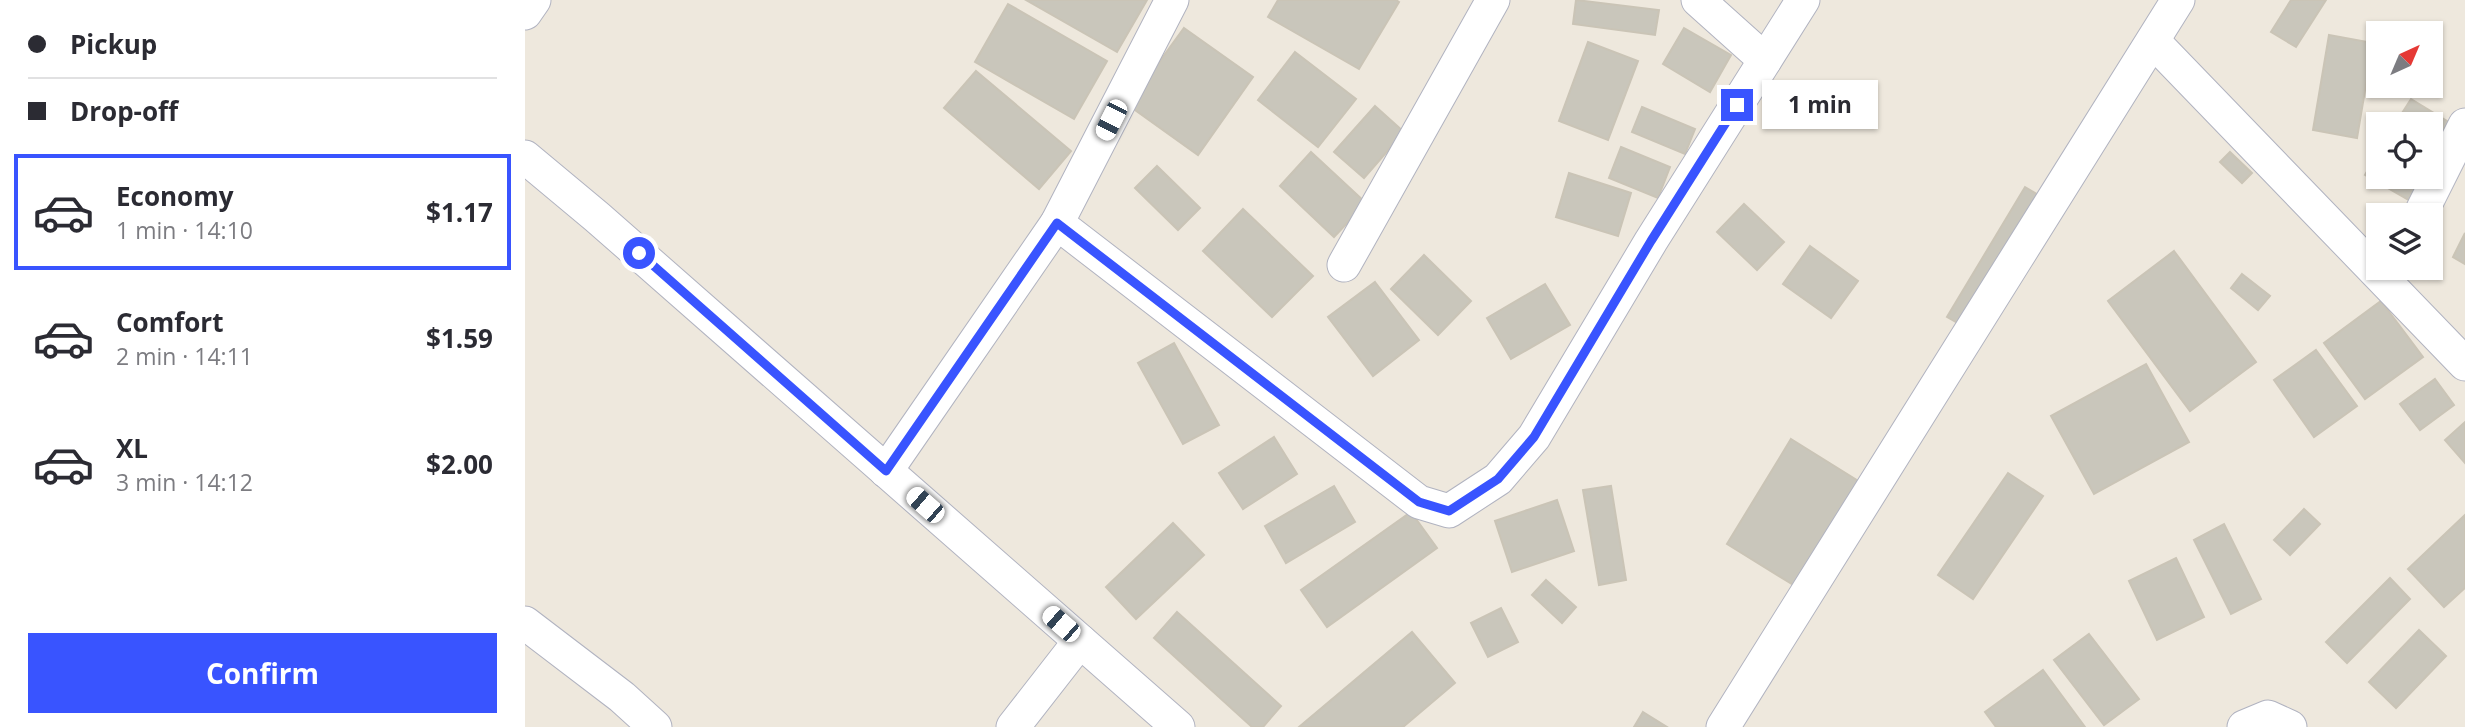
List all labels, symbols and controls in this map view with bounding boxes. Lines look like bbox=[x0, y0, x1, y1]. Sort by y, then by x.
north arrow bbox=[2366, 21, 2443, 98]
map controls bbox=[2366, 21, 2443, 280]
text: Pickup bbox=[70, 26, 157, 62]
callout: 1 min bbox=[1761, 80, 1877, 130]
text: 1 min bbox=[1788, 88, 1852, 120]
route end bbox=[1721, 89, 1753, 121]
text: Drop-off bbox=[70, 93, 178, 129]
car bbox=[1093, 97, 1130, 143]
button: locate bbox=[2366, 112, 2443, 189]
text: Economy bbox=[116, 178, 234, 214]
icon: car bbox=[32, 181, 95, 244]
text: $1.17 bbox=[426, 194, 493, 230]
button: layers bbox=[2366, 203, 2443, 280]
text: 1 min · 14:10 bbox=[116, 214, 253, 246]
route start bbox=[623, 237, 655, 269]
text: Comfort bbox=[116, 304, 223, 340]
icon: car bbox=[32, 307, 95, 370]
text: $1.59 bbox=[426, 320, 493, 356]
text: 2 min · 14:11 bbox=[116, 340, 253, 372]
text: XL bbox=[116, 430, 148, 466]
icon: car bbox=[32, 433, 95, 496]
text: $2.00 bbox=[426, 446, 493, 482]
text: 3 min · 14:12 bbox=[116, 466, 253, 498]
car bbox=[903, 483, 948, 527]
car bbox=[1039, 602, 1084, 646]
button: Confirm bbox=[28, 633, 497, 713]

